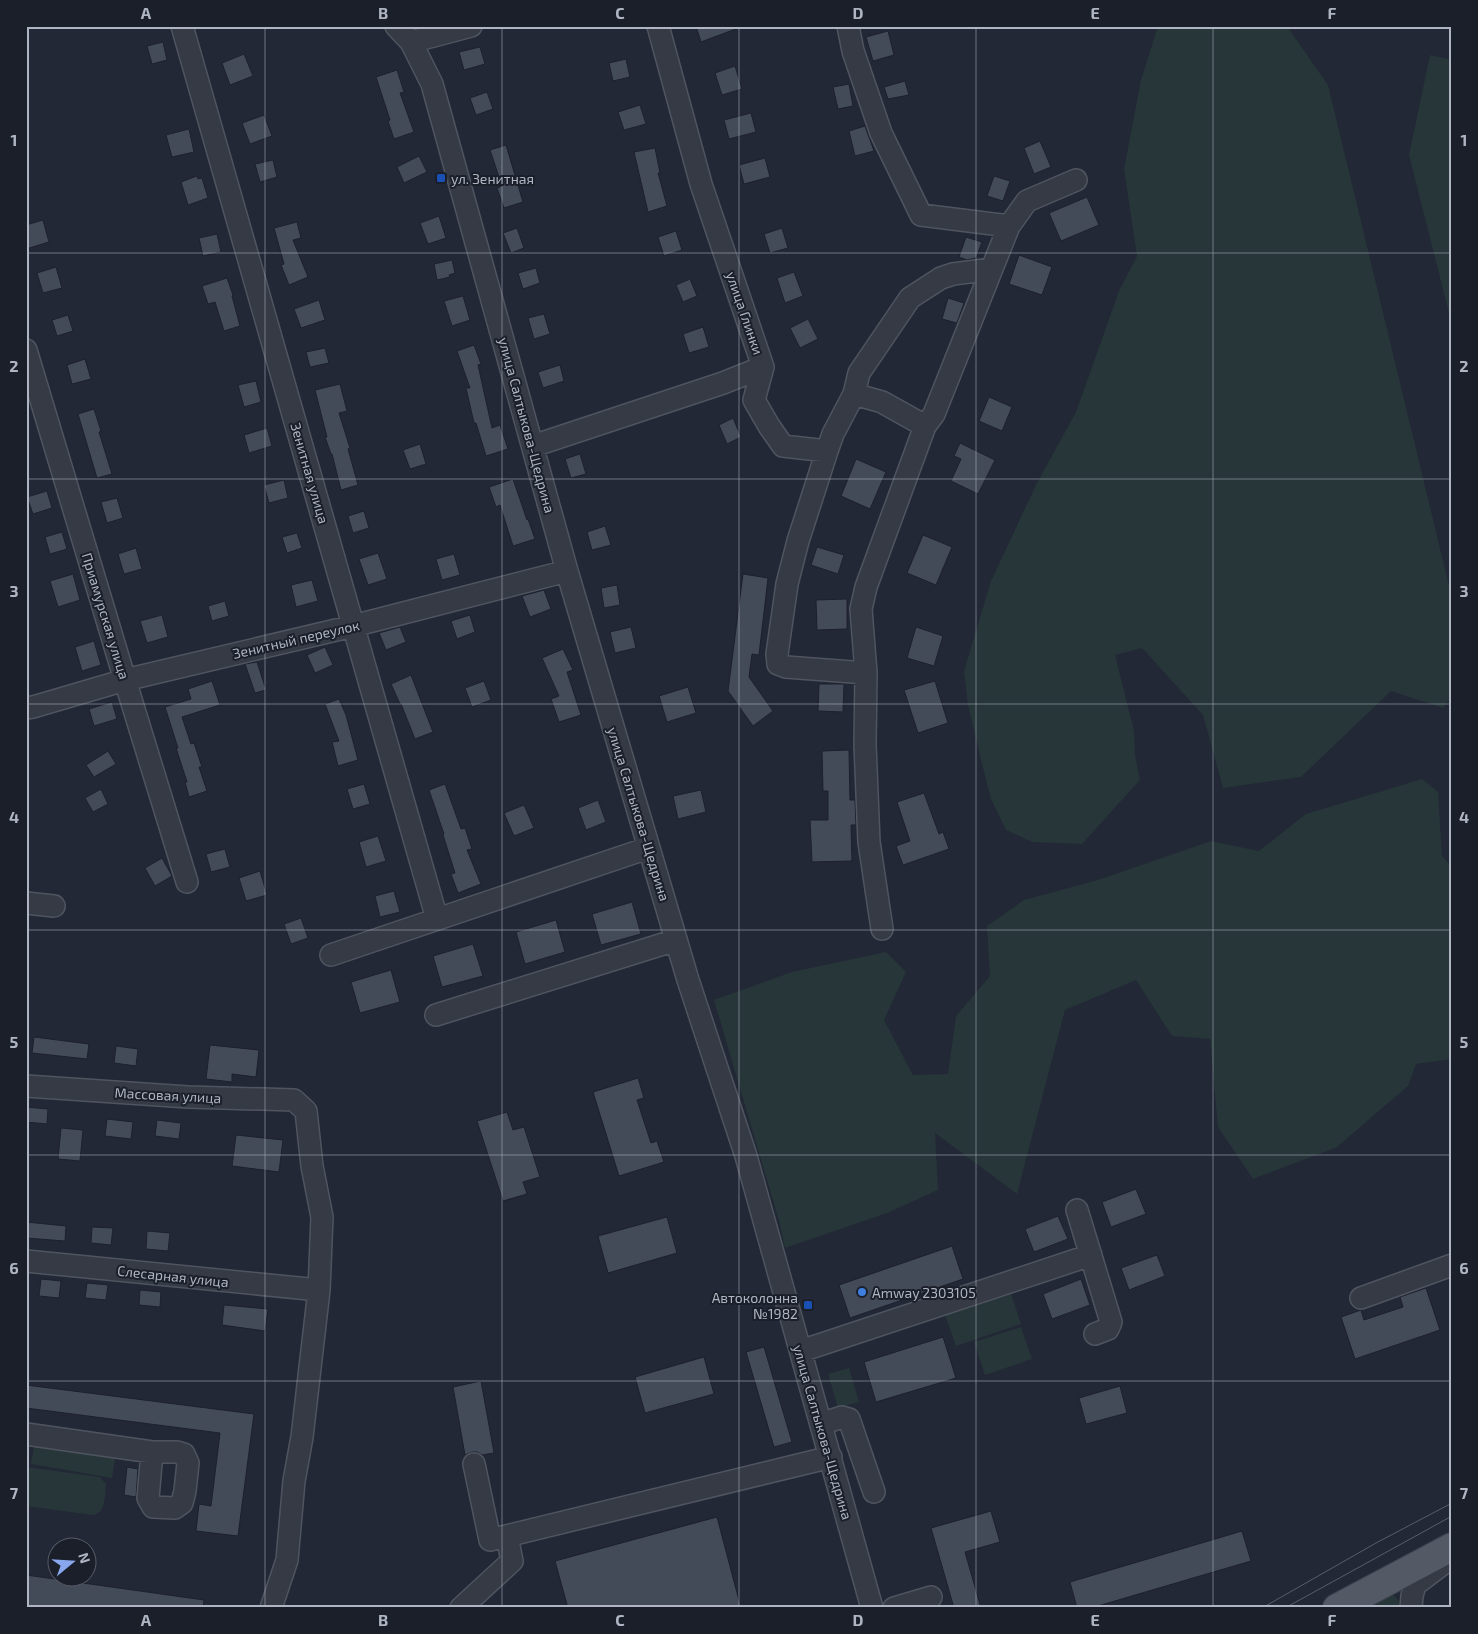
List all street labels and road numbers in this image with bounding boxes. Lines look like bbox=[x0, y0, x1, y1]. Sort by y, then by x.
street label: улица Глинки bbox=[723, 269, 767, 357]
street label: улица Салтыкова-Щедрина bbox=[495, 335, 559, 515]
street label: Зенитная улица bbox=[287, 421, 333, 525]
street label: Приамурская улица bbox=[79, 551, 133, 681]
street label: Зенитный переулок bbox=[231, 616, 362, 662]
street label: улица Салтыкова-Щедрина bbox=[604, 725, 674, 903]
street label: Массовая улица bbox=[114, 1084, 222, 1106]
street label: Слесарная улица bbox=[116, 1262, 230, 1290]
street label: улица Салтыкова-Щедрина bbox=[790, 1343, 856, 1521]

